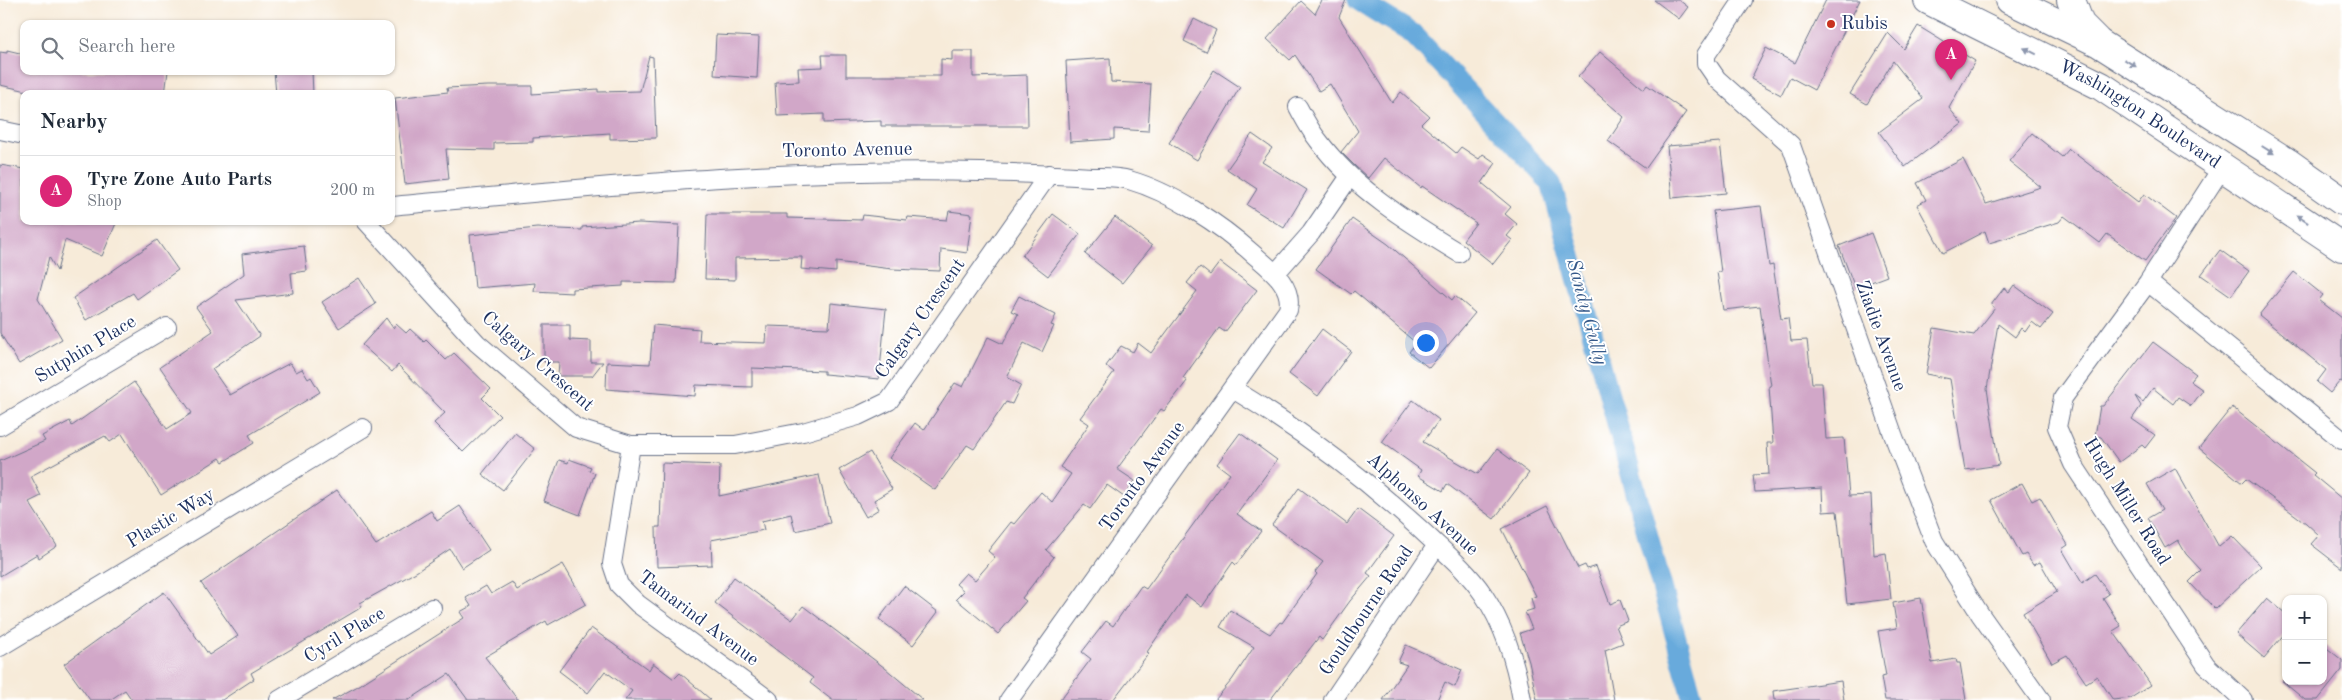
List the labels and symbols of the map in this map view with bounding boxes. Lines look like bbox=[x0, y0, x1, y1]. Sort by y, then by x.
place label: Rubis bbox=[1841, 15, 1888, 34]
marker: Rubis bbox=[1825, 18, 1837, 30]
pin: A bbox=[1935, 39, 1967, 80]
one-way arrow bbox=[2023, 47, 2037, 55]
street label: Washington Boulevard bbox=[2056, 57, 2224, 173]
one-way arrow bbox=[2124, 59, 2137, 68]
street label: Toronto Avenue bbox=[781, 140, 913, 162]
one-way arrow bbox=[2261, 145, 2274, 155]
one-way arrow bbox=[2295, 214, 2308, 224]
street label: Calgary Crescent bbox=[873, 256, 969, 382]
water label: Sandy Gully bbox=[1562, 257, 1610, 368]
street label: Ziadie Avenue bbox=[1851, 278, 1909, 394]
street label: Calgary Crescent bbox=[477, 308, 597, 416]
street label: Sutphin Place bbox=[32, 313, 140, 387]
your location bbox=[1413, 330, 1439, 356]
street label: Toronto Avenue bbox=[1097, 418, 1189, 536]
street label: Hugh Miller Road bbox=[2079, 435, 2173, 569]
street label: Alphonso Avenue bbox=[1363, 450, 1481, 560]
street label: Plastic Way bbox=[124, 485, 218, 553]
street label: Gouldbourne Road bbox=[1317, 543, 1417, 679]
street label: Tamarind Avenue bbox=[634, 568, 762, 670]
street label: Cyril Place bbox=[301, 605, 389, 667]

